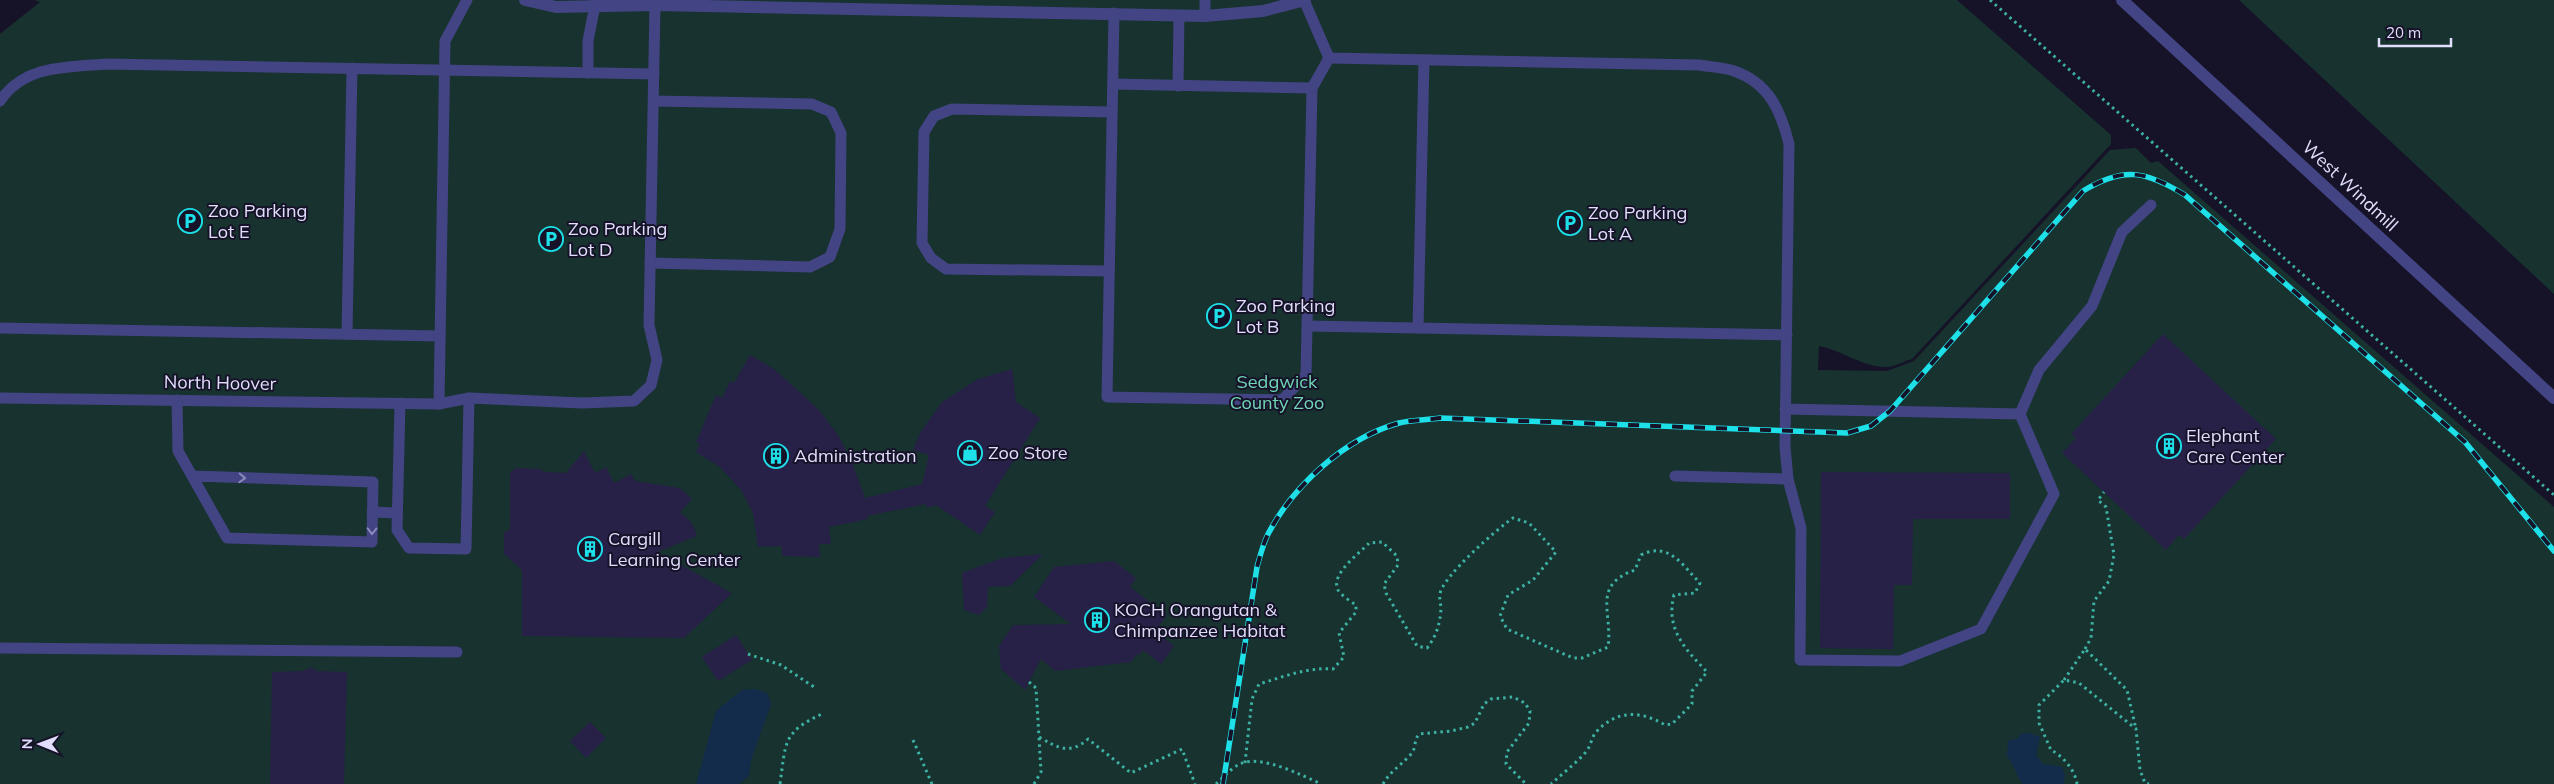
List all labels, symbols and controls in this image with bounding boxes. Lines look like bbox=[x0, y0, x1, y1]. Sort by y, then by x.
scale bar bbox=[2379, 15, 2452, 47]
text: 20 m bbox=[2386, 23, 2421, 42]
street label: West Windmill bbox=[2298, 135, 2403, 236]
place label: Zoo Parking Lot E bbox=[208, 199, 307, 243]
place label: Zoo Parking Lot A bbox=[1588, 201, 1687, 245]
parking icon: Zoo Parking Lot E bbox=[177, 208, 203, 234]
parking icon: Zoo Parking Lot A bbox=[1557, 210, 1583, 236]
place label: Zoo Parking Lot D bbox=[568, 217, 667, 261]
parking icon: Zoo Parking Lot D bbox=[538, 226, 564, 252]
place label: Zoo Parking Lot B bbox=[1236, 294, 1335, 338]
parking icon: Zoo Parking Lot B bbox=[1206, 303, 1232, 329]
street label: North Hoover bbox=[164, 370, 277, 395]
park label: Sedgwick County Zoo bbox=[1230, 370, 1324, 414]
place label: Elephant Care Center bbox=[2186, 424, 2285, 468]
building icon: Elephant Care Center bbox=[2156, 433, 2182, 459]
shop icon: Zoo Store bbox=[957, 440, 983, 466]
place label: Zoo Store bbox=[988, 441, 1068, 464]
building icon: Administration bbox=[763, 443, 789, 469]
place label: Administration bbox=[794, 444, 917, 467]
one-way arrow bbox=[238, 472, 246, 483]
place label: Cargill Learning Center bbox=[608, 527, 741, 571]
one-way arrow bbox=[367, 528, 377, 535]
building icon: Cargill Learning Center bbox=[577, 536, 603, 562]
place label: KOCH Orangutan & Chimpanzee Habitat bbox=[1114, 598, 1286, 642]
building icon: KOCH Orangutan & Chimpanzee Habitat bbox=[1084, 607, 1110, 633]
north arrow bbox=[15, 719, 65, 769]
text: N bbox=[18, 738, 36, 749]

